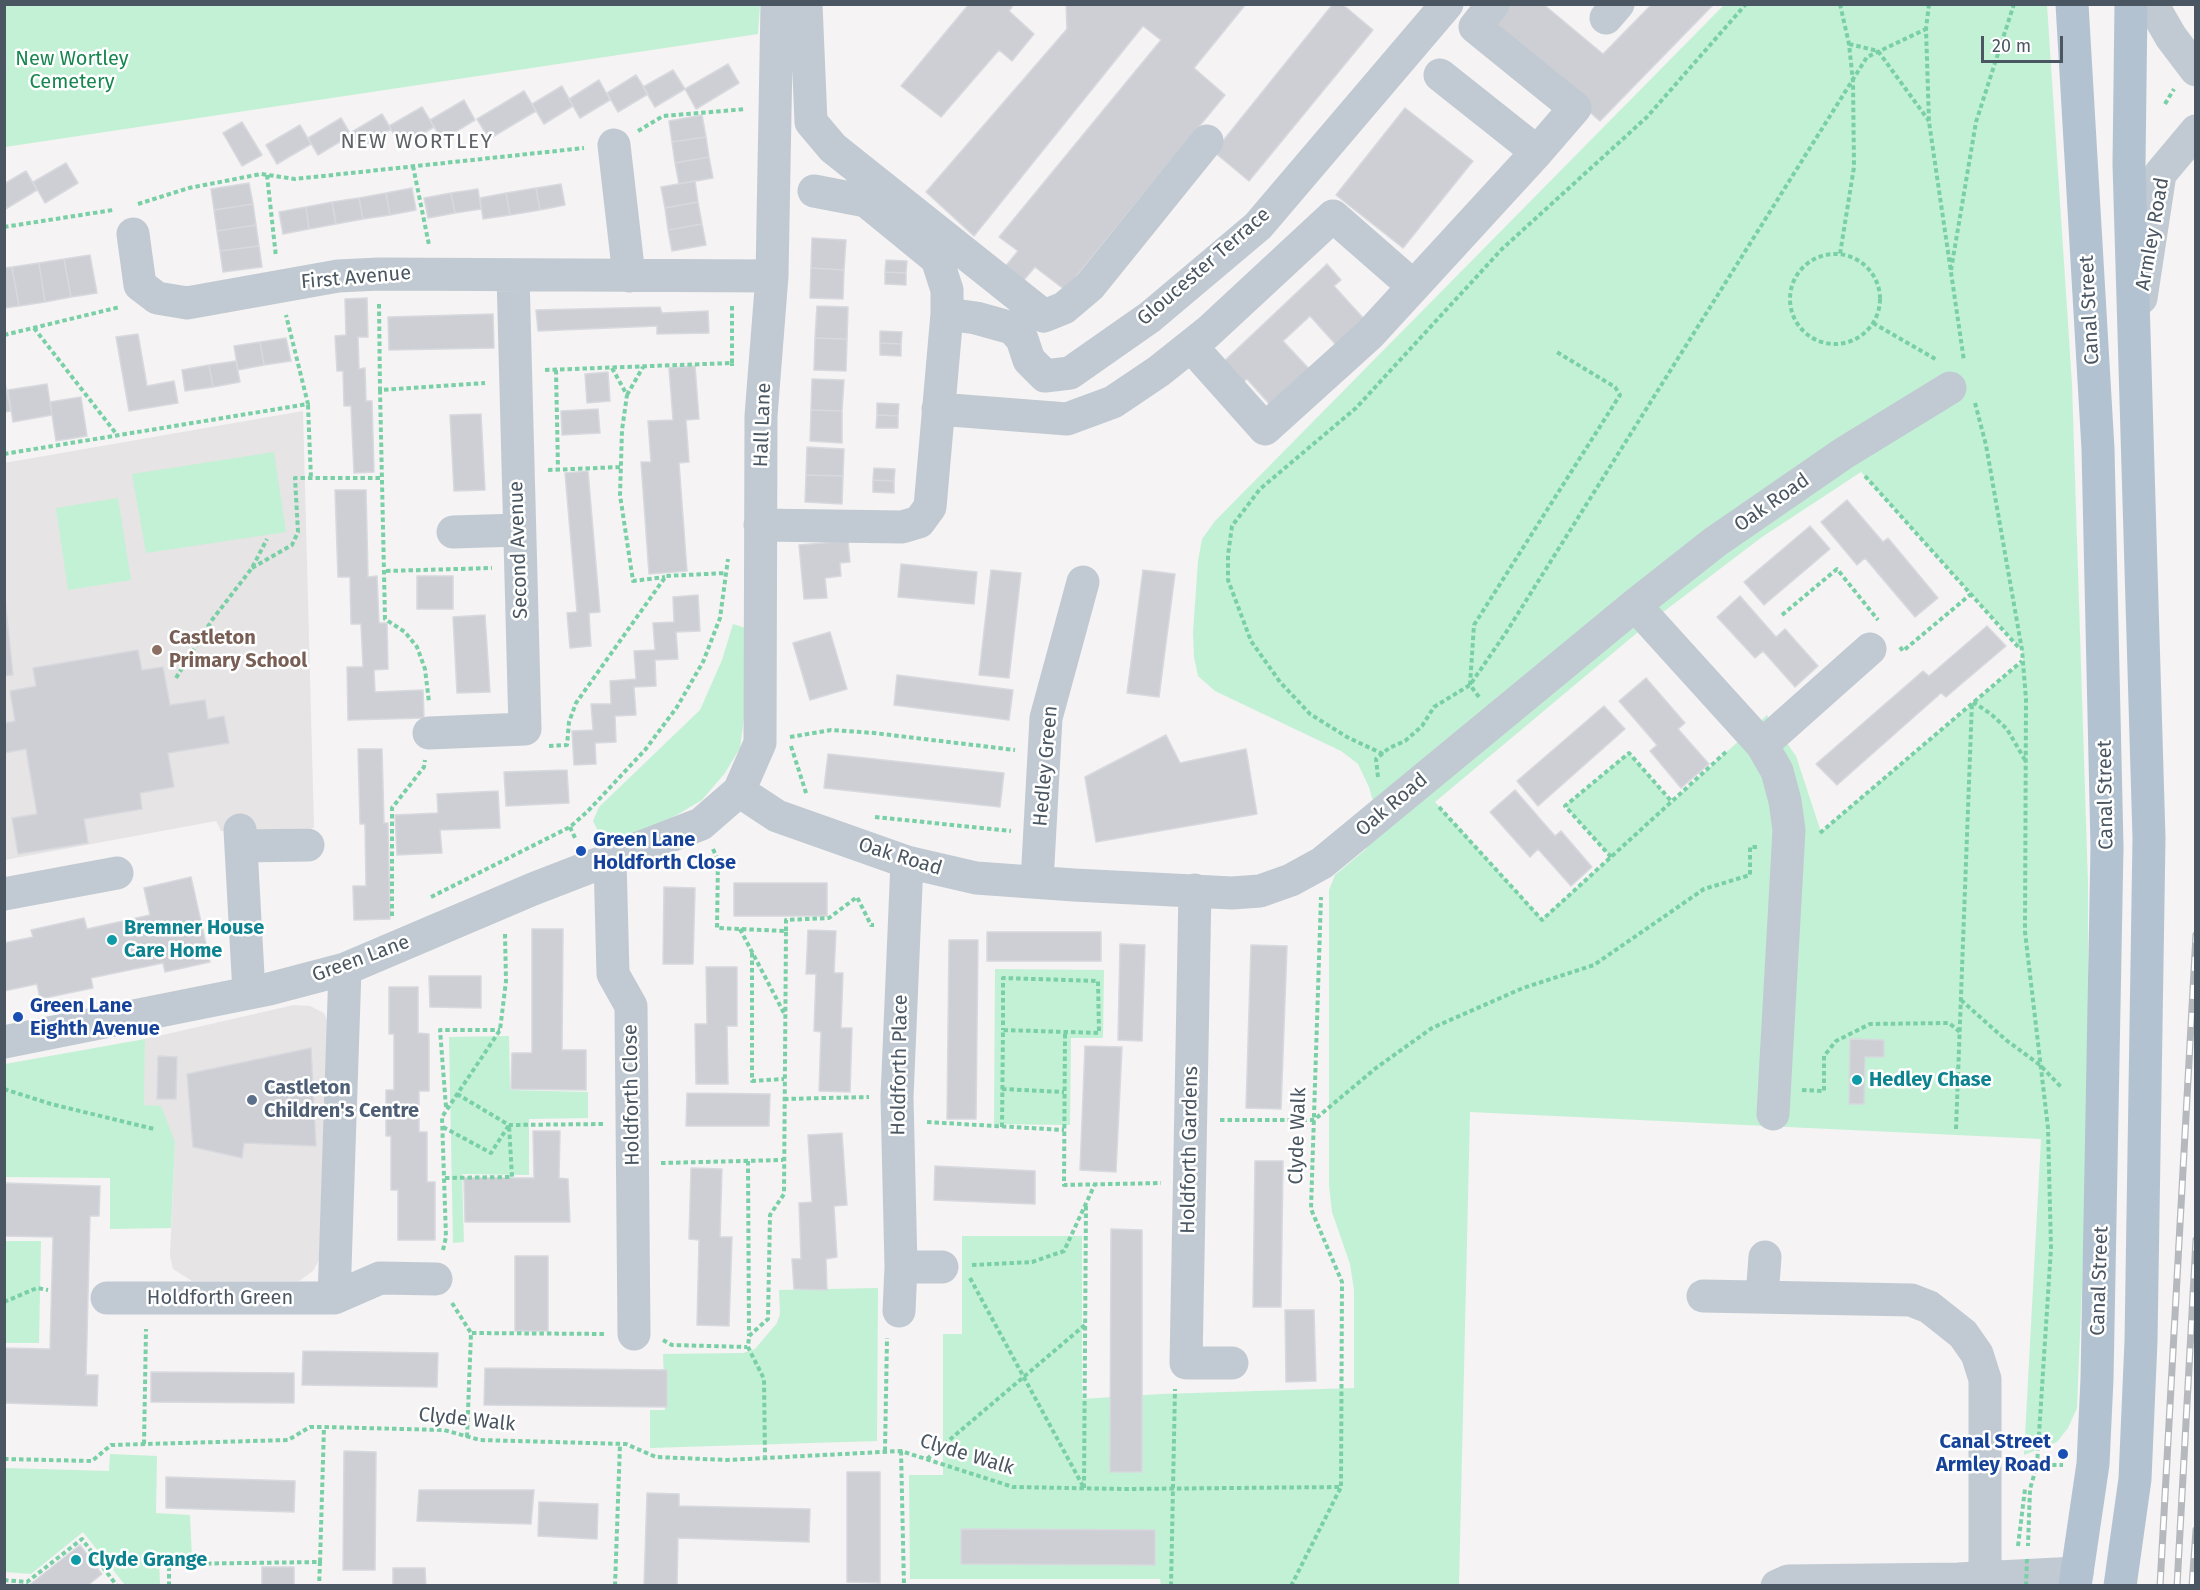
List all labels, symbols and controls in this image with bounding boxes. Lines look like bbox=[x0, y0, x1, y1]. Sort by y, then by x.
scale bar bbox=[1984, 24, 2066, 62]
text: 20 m bbox=[1992, 35, 2031, 57]
park label: New Wortley Cemetery bbox=[15, 47, 129, 94]
district label: NEW WORTLEY bbox=[340, 129, 494, 155]
street label: Armley Road bbox=[2131, 176, 2175, 292]
street label: Gloucester Terrace bbox=[1133, 203, 1275, 331]
street label: Canal Street bbox=[2075, 255, 2105, 365]
street label: First Avenue bbox=[300, 261, 412, 295]
street label: Hall Lane bbox=[750, 382, 776, 468]
street label: Oak Road bbox=[1730, 468, 1814, 538]
street label: Second Avenue bbox=[505, 481, 533, 619]
place label: Castleton Primary School bbox=[169, 626, 307, 673]
marker: Castleton Primary School bbox=[150, 643, 164, 657]
street label: Hedley Green bbox=[1029, 704, 1063, 828]
street label: Canal Street bbox=[2093, 740, 2119, 850]
street label: Oak Road bbox=[1351, 768, 1433, 842]
place label: Green Lane Holdforth Close bbox=[593, 828, 736, 875]
street label: Oak Road bbox=[855, 833, 945, 881]
marker: Green Lane Holdforth Close bbox=[574, 844, 588, 858]
place label: Bremner House Care Home bbox=[124, 916, 264, 963]
street label: Green Lane bbox=[309, 930, 413, 988]
marker: Bremner House Care Home bbox=[105, 933, 119, 947]
place label: Green Lane Eighth Avenue bbox=[30, 994, 160, 1041]
street label: Holdforth Place bbox=[887, 994, 913, 1136]
marker: Green Lane Eighth Avenue bbox=[11, 1010, 25, 1024]
street label: Holdforth Close bbox=[619, 1024, 645, 1166]
street label: Holdforth Gardens bbox=[1177, 1066, 1203, 1234]
place label: Hedley Chase bbox=[1869, 1068, 1991, 1092]
marker: Hedley Chase bbox=[1850, 1073, 1864, 1087]
place label: Castleton Children's Centre bbox=[264, 1076, 419, 1123]
street label: Clyde Walk bbox=[1284, 1087, 1312, 1185]
marker: Castleton Children's Centre bbox=[245, 1093, 259, 1107]
street label: Canal Street bbox=[2086, 1226, 2114, 1336]
street label: Holdforth Green bbox=[147, 1286, 293, 1310]
street label: Clyde Walk bbox=[417, 1403, 517, 1437]
street label: Clyde Walk bbox=[917, 1429, 1017, 1481]
place label: Canal Street Armley Road bbox=[1936, 1430, 2051, 1477]
marker: Canal Street Armley Road bbox=[2056, 1447, 2070, 1461]
place label: Clyde Grange bbox=[88, 1548, 207, 1572]
marker: Clyde Grange bbox=[69, 1553, 83, 1567]

